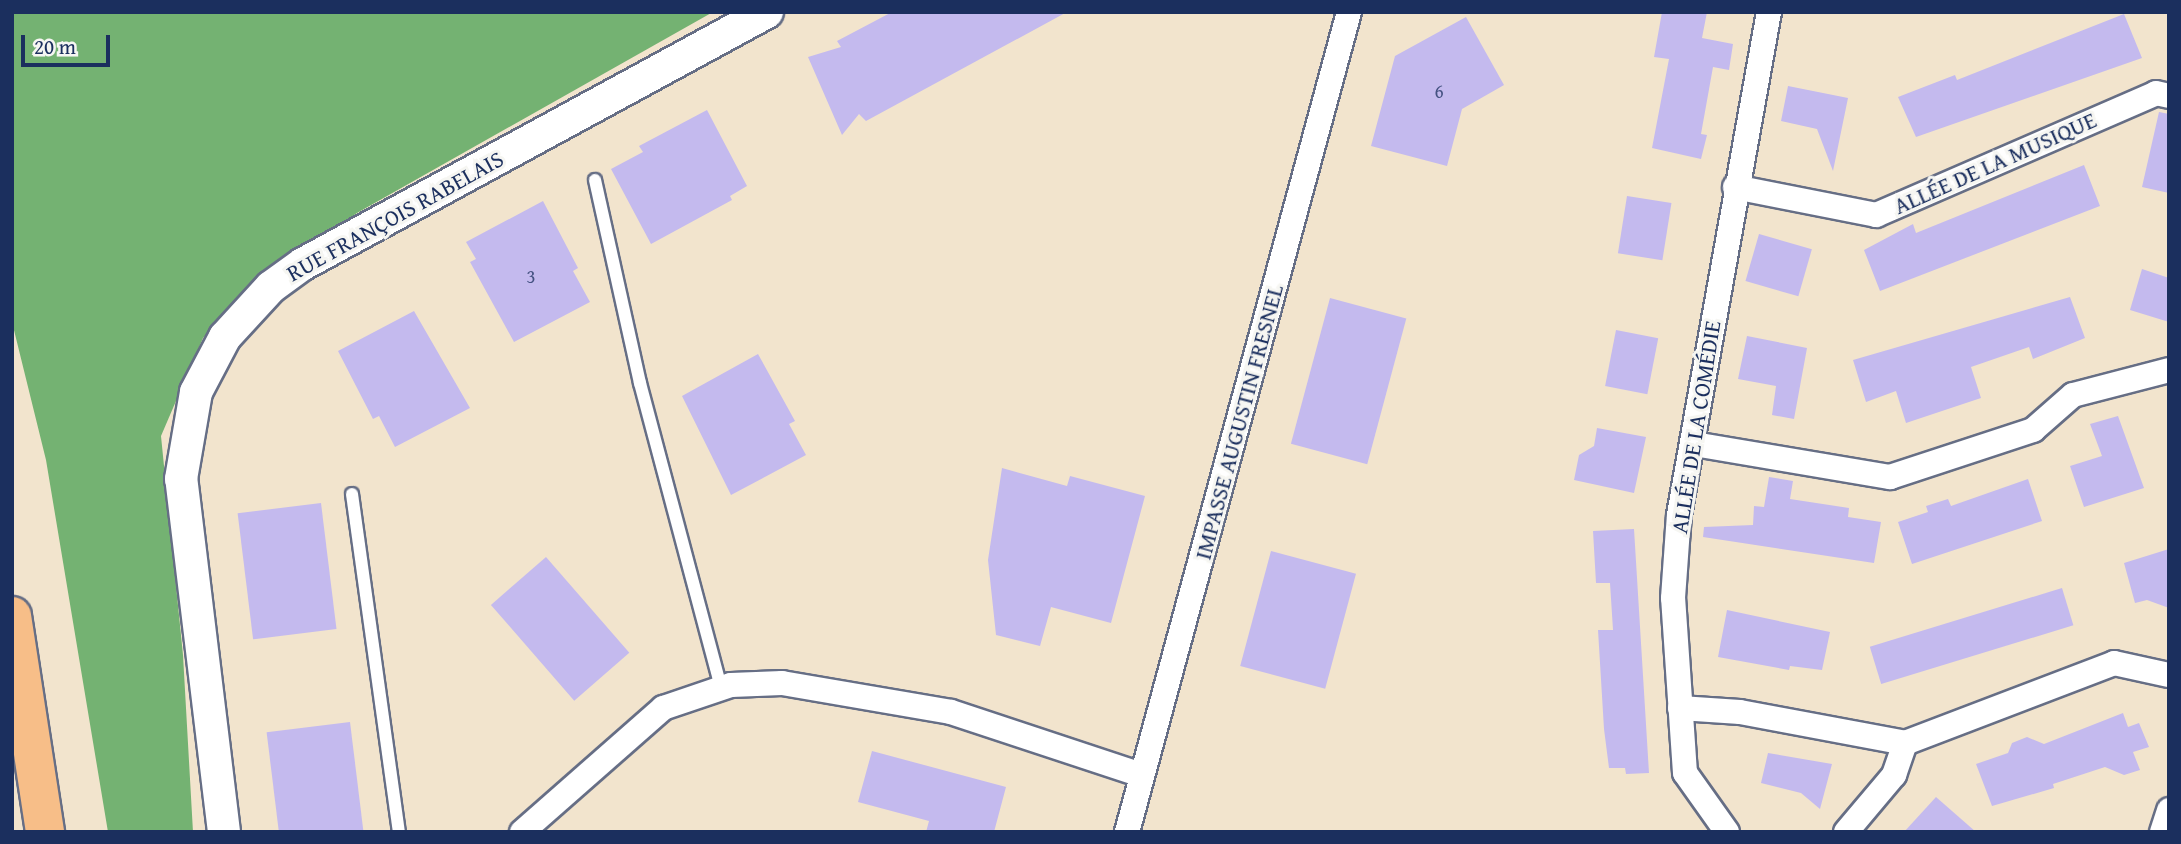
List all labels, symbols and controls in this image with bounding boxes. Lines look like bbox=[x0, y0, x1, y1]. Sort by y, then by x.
scale bar bbox=[24, 21, 114, 65]
text: 20 m bbox=[34, 31, 76, 62]
house number: 6 bbox=[1434, 81, 1444, 103]
street label: ALLÉE DE LA MUSIQUE bbox=[1890, 106, 2100, 220]
street label: RUE FRANÇOIS RABELAIS bbox=[282, 145, 508, 287]
house number: 3 bbox=[526, 266, 536, 288]
street label: IMPASSE AUGUSTIN FRESNEL bbox=[1189, 282, 1289, 562]
street label: ALLÉE DE LA COMÉDIE bbox=[1666, 319, 1726, 535]

